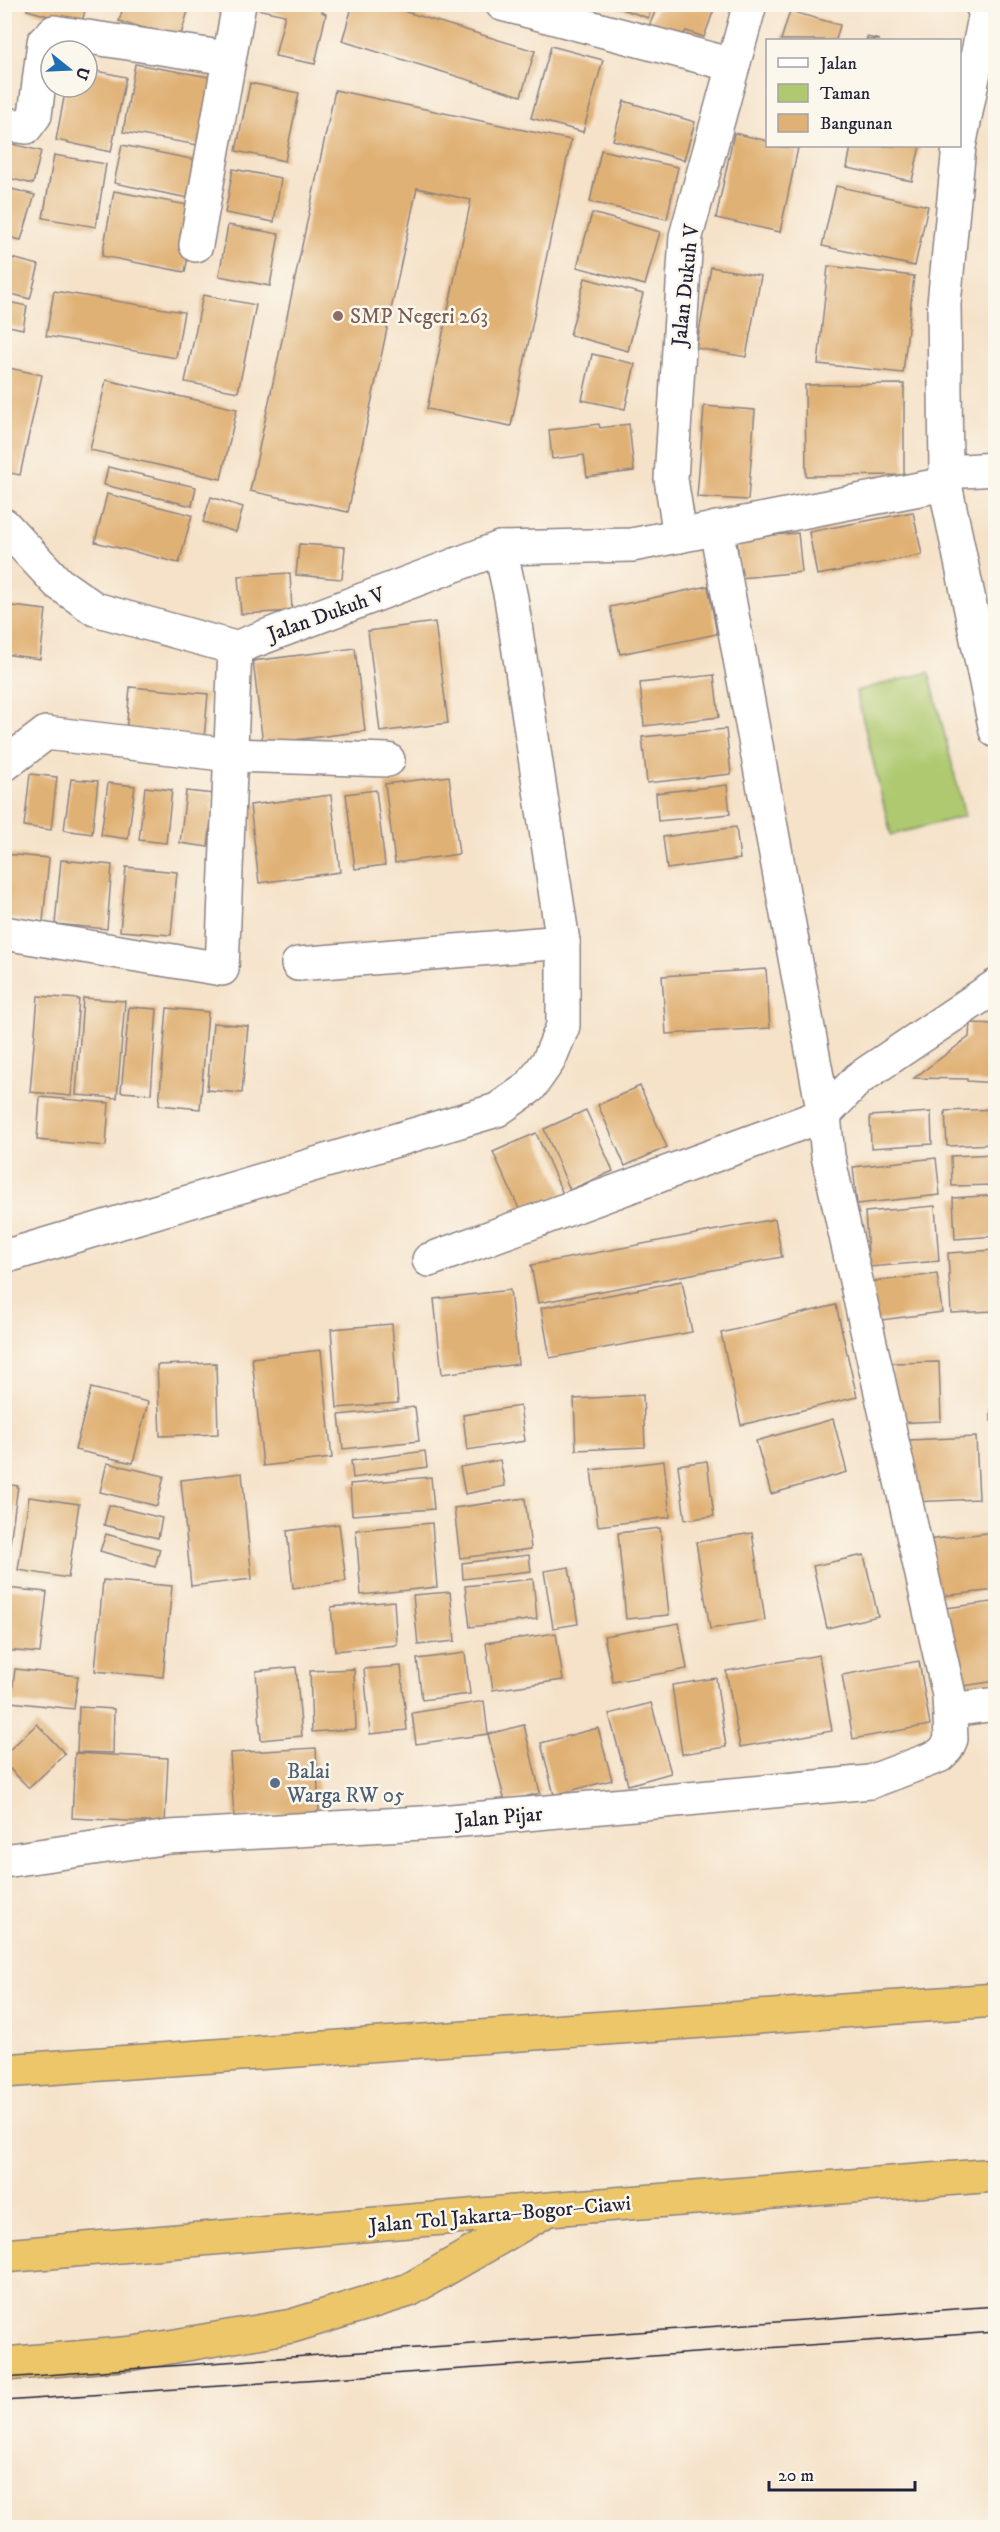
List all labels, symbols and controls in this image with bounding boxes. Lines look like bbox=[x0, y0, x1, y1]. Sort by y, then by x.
north arrow bbox=[39, 39, 99, 99]
legend bbox=[766, 39, 961, 147]
text: Jalan bbox=[818, 53, 858, 75]
text: U bbox=[71, 64, 94, 83]
text: Taman bbox=[820, 83, 871, 105]
text: Bangunan bbox=[820, 113, 893, 135]
street label: Jalan Dukuh V bbox=[666, 222, 705, 349]
place label: SMP Negeri 263 bbox=[350, 304, 488, 330]
marker: SMP Negeri 263 bbox=[331, 309, 345, 323]
street label: Jalan Dukuh V bbox=[262, 582, 389, 649]
place label: Balai Warga RW 05 bbox=[286, 1759, 404, 1809]
marker: Balai Warga RW 05 bbox=[268, 1776, 282, 1790]
street label: Jalan Pijar bbox=[453, 1801, 544, 1835]
street label: Jalan Tol Jakarta–Bogor–Ciawi bbox=[366, 2191, 632, 2240]
scale bar bbox=[769, 2454, 914, 2492]
text: 20 m bbox=[778, 2465, 814, 2487]

